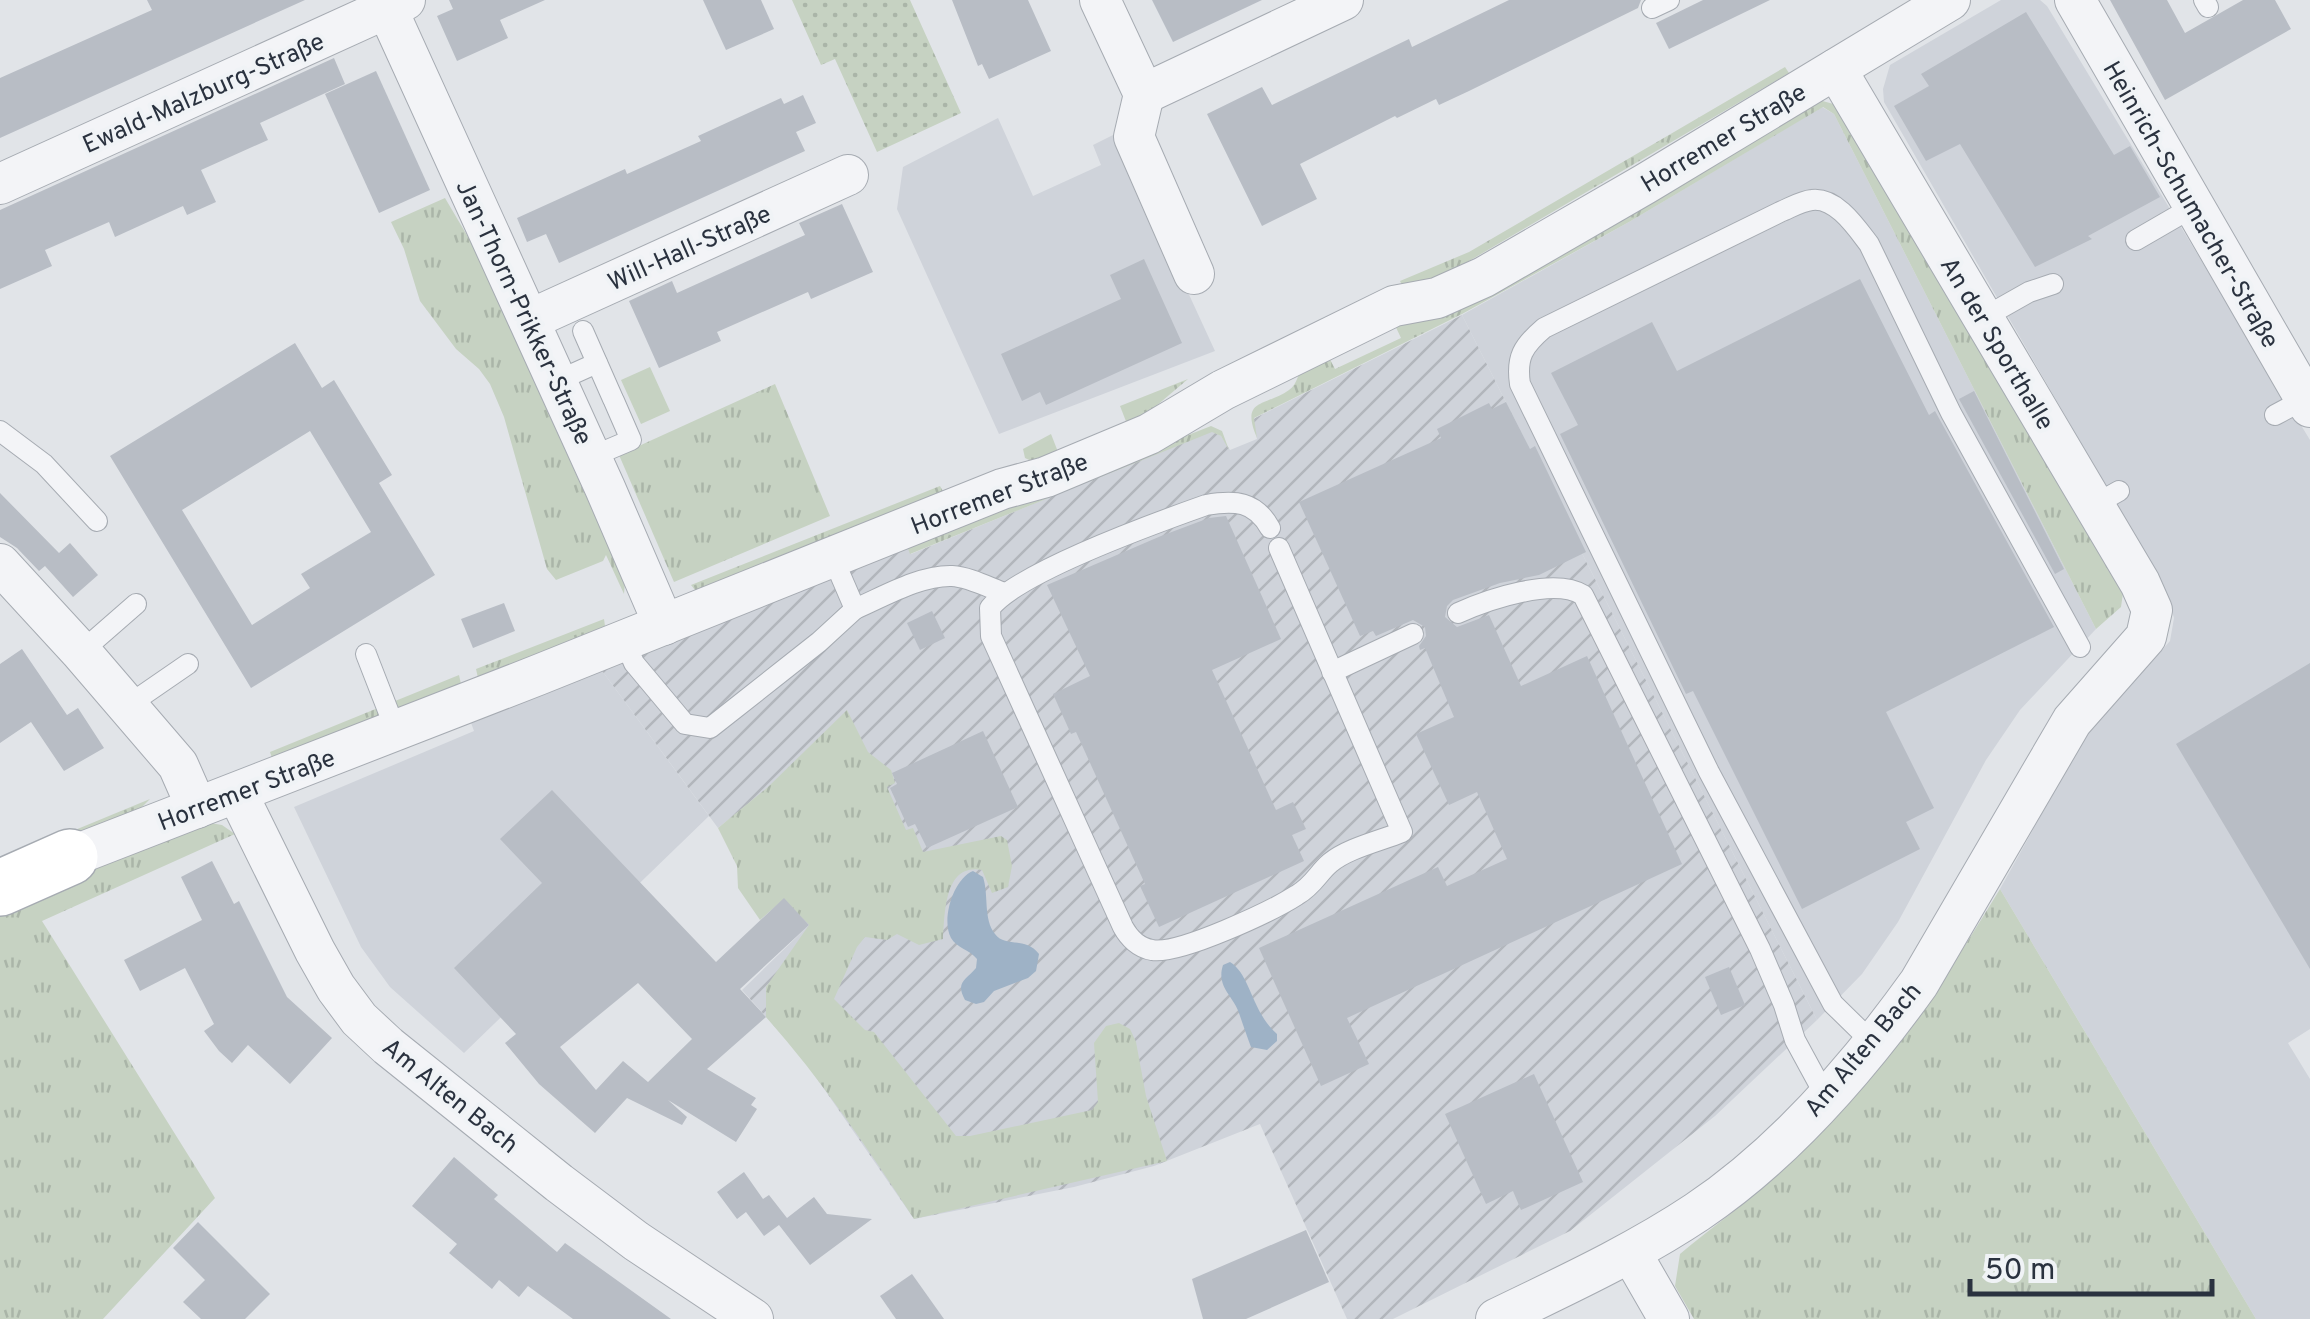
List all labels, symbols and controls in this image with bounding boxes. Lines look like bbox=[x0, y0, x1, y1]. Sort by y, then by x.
street label: Ewald-Malzburg-Straße bbox=[78, 27, 330, 163]
street label: Heinrich-Schumacher-Straße bbox=[2094, 56, 2285, 355]
street label: Horremer Straße bbox=[1636, 78, 1813, 202]
street label: Jan-Thorn-Prikker-Straße bbox=[447, 176, 598, 451]
street label: Will-Hall-Straße bbox=[603, 199, 777, 300]
street label: An der Sporthalle bbox=[1931, 252, 2060, 437]
street label: Horremer Straße bbox=[907, 447, 1093, 544]
street label: Horremer Straße bbox=[154, 743, 340, 840]
street label: Am Alten Bach bbox=[1799, 977, 1930, 1125]
street label: Am Alten Bach bbox=[374, 1033, 524, 1162]
scale bar bbox=[1970, 1234, 2212, 1296]
text: 50 m bbox=[1985, 1253, 2055, 1290]

